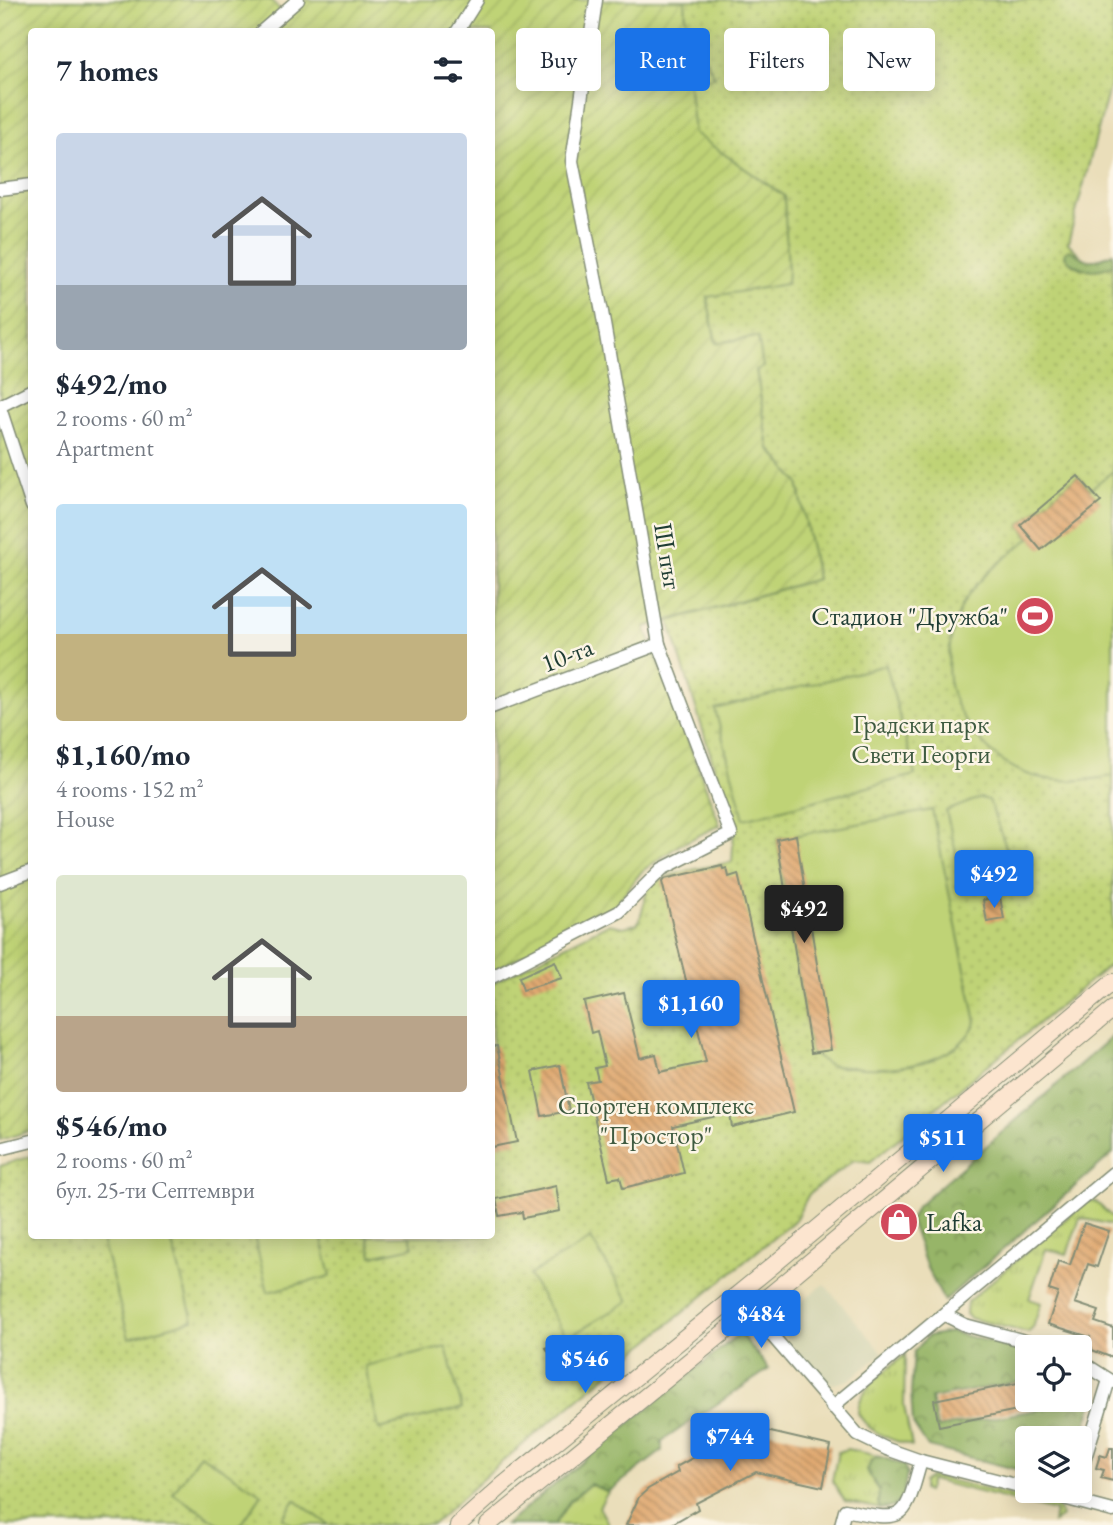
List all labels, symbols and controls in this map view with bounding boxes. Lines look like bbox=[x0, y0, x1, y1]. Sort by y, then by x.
chip: Buy bbox=[516, 28, 601, 91]
chip: Rent bbox=[615, 28, 710, 91]
chip: Filters bbox=[724, 28, 829, 91]
chip: New bbox=[843, 28, 935, 91]
text: 7 homes bbox=[56, 51, 158, 90]
icon: filters bbox=[429, 51, 467, 89]
icon: home bbox=[199, 178, 325, 304]
text: $492/mo bbox=[56, 364, 167, 403]
text: 2 rooms · 60 m² bbox=[56, 403, 193, 433]
text: Apartment bbox=[56, 433, 154, 463]
street label: ІІІ път bbox=[646, 520, 690, 592]
icon: home bbox=[199, 549, 325, 675]
sports icon: Стадион "Дружба" bbox=[1014, 595, 1056, 637]
place label: Стадион "Дружба" bbox=[811, 599, 1008, 633]
street label: 10-та bbox=[536, 629, 598, 680]
park label: Градски парк Свети Георги bbox=[851, 707, 991, 771]
text: $1,160/mo bbox=[56, 735, 190, 774]
text: 4 rooms · 152 m² bbox=[56, 774, 204, 804]
text: House bbox=[56, 804, 115, 834]
pin: $492 bbox=[953, 850, 1035, 910]
text: $492 bbox=[970, 858, 1018, 888]
pin: $492 bbox=[763, 886, 845, 945]
text: $492 bbox=[780, 893, 828, 923]
icon: home bbox=[199, 920, 325, 1046]
pin: $1,160 bbox=[634, 981, 748, 1040]
text: $1,160 bbox=[659, 988, 723, 1018]
park label: Спортен комплекс "Простор" bbox=[558, 1088, 754, 1152]
text: $546/mo bbox=[56, 1106, 167, 1145]
pin: $511 bbox=[902, 1114, 984, 1174]
text: $511 bbox=[919, 1122, 967, 1152]
text: 2 rooms · 60 m² bbox=[56, 1145, 193, 1175]
text: бул. 25-ти Септември bbox=[56, 1175, 255, 1205]
shop icon: Lafka bbox=[878, 1201, 920, 1243]
place label: Lafka bbox=[926, 1205, 983, 1239]
pin: $484 bbox=[720, 1290, 802, 1350]
text: $484 bbox=[737, 1298, 785, 1328]
map controls bbox=[1015, 1335, 1092, 1503]
button: locate bbox=[1015, 1335, 1092, 1412]
pin: $546 bbox=[544, 1336, 626, 1395]
text: $546 bbox=[561, 1343, 609, 1373]
pin: $744 bbox=[689, 1414, 771, 1473]
text: $744 bbox=[706, 1421, 754, 1451]
button: layers bbox=[1015, 1426, 1092, 1503]

